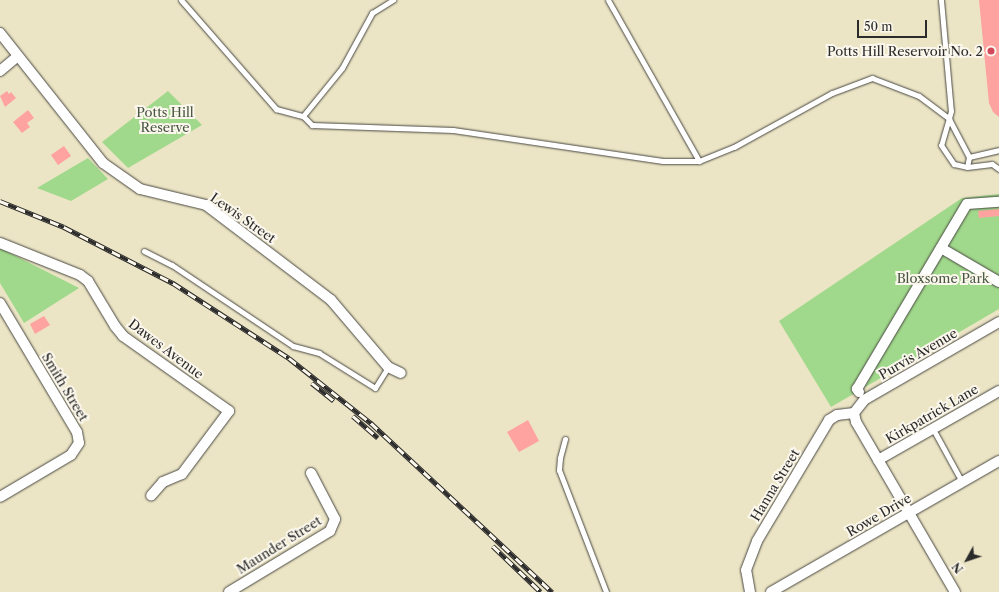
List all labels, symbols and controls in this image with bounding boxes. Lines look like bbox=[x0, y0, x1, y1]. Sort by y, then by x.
scale bar bbox=[859, 12, 929, 38]
text: 50 m bbox=[864, 19, 893, 34]
place label: Potts Hill Reservoir No. 2 bbox=[827, 43, 983, 59]
marker: Potts Hill Reservoir No. 2 bbox=[986, 46, 996, 56]
park label: Potts Hill Reserve bbox=[136, 105, 194, 136]
street label: Lewis Street bbox=[207, 190, 279, 246]
park label: Bloxsome Park bbox=[897, 270, 989, 286]
street label: Dawes Avenue bbox=[125, 316, 207, 382]
street label: Purvis Avenue bbox=[876, 325, 960, 383]
street label: Smith Street bbox=[39, 350, 91, 424]
street label: Kirkpatrick Lane bbox=[883, 381, 981, 447]
street label: Hanna Street bbox=[747, 446, 803, 524]
street label: Rowe Drive bbox=[844, 490, 914, 540]
street label: Maunder Street bbox=[234, 513, 324, 577]
north arrow bbox=[947, 540, 987, 580]
text: N bbox=[949, 560, 966, 576]

